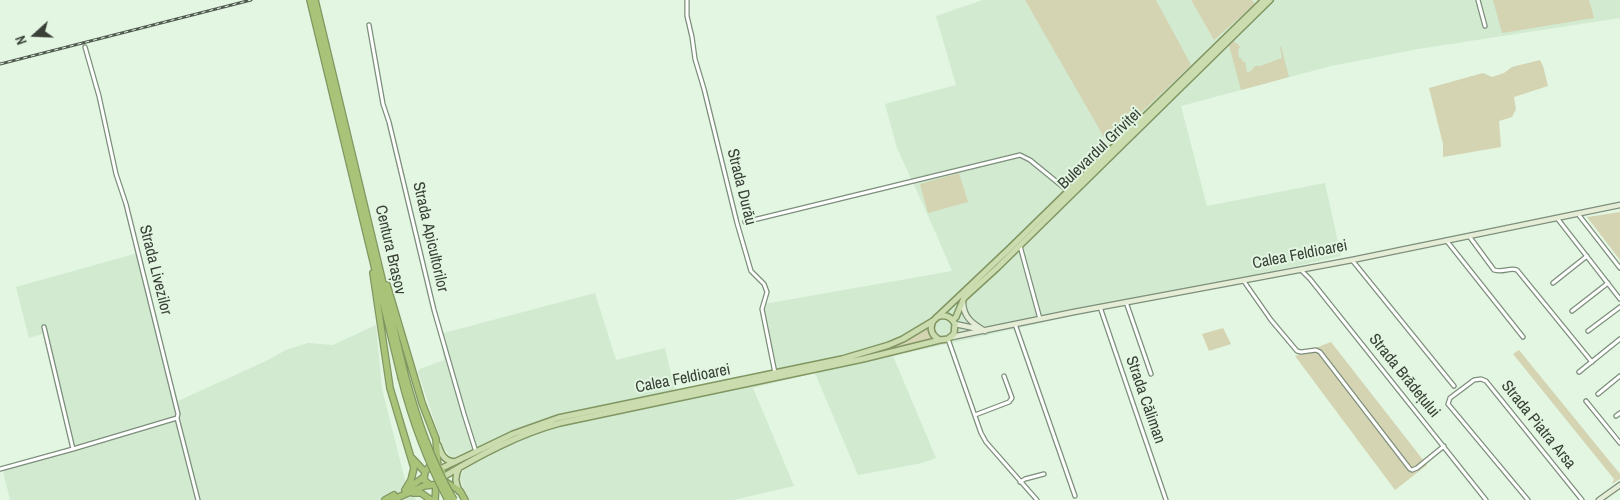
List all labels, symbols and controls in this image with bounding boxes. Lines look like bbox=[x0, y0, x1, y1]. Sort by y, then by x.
north arrow bbox=[10, 10, 60, 60]
text: N bbox=[11, 33, 31, 47]
street label: Bulevardul Griviței bbox=[1054, 104, 1146, 194]
street label: Strada Durău bbox=[722, 147, 760, 227]
street label: Strada Apicultorilor bbox=[408, 180, 452, 294]
street label: Centura Brașov bbox=[370, 203, 410, 297]
street label: Strada Livezilor bbox=[135, 223, 175, 317]
street label: Calea Feldioarei bbox=[1251, 236, 1349, 274]
street label: Strada Brădețului bbox=[1364, 330, 1444, 422]
street label: Strada Căliman bbox=[1121, 354, 1169, 446]
street label: Calea Feldioarei bbox=[634, 360, 732, 398]
street label: Strada Piatra Arsa bbox=[1497, 377, 1579, 473]

